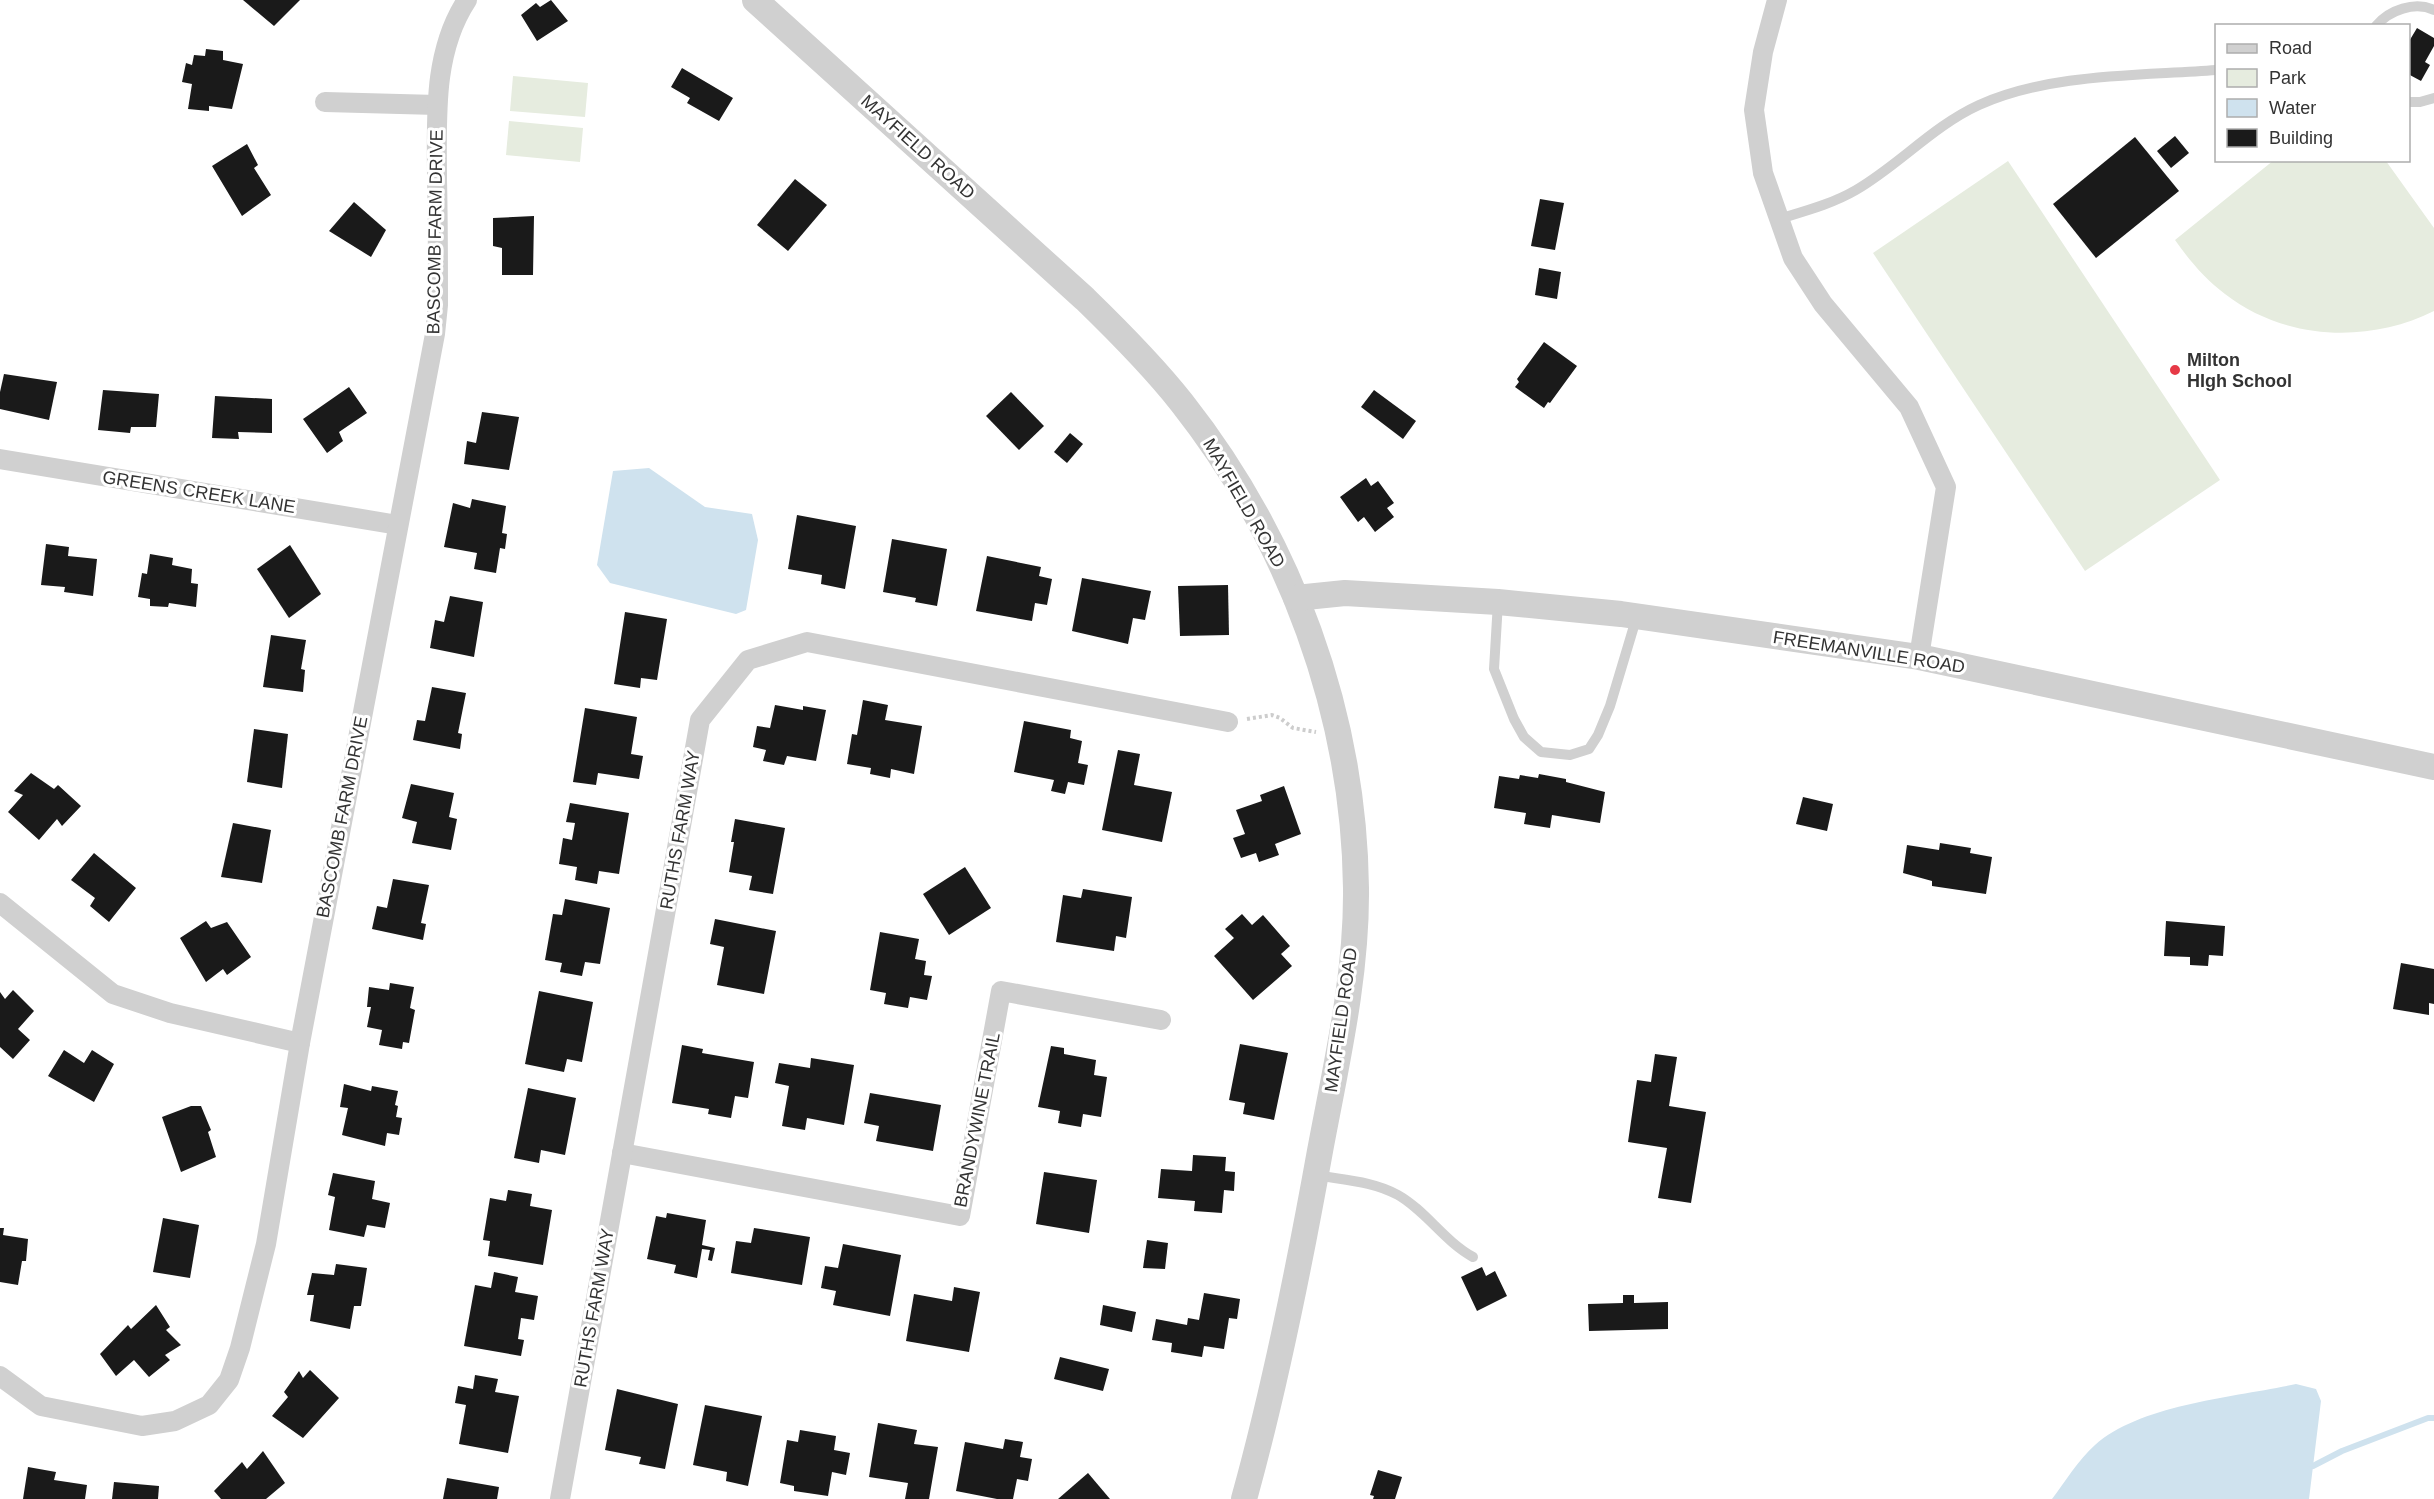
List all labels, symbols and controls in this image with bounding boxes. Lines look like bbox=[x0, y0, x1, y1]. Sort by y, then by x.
legend bbox=[2215, 24, 2410, 162]
text: Road bbox=[2269, 38, 2312, 58]
text: Park bbox=[2269, 68, 2307, 88]
street label: MAYFIELD ROAD bbox=[857, 91, 979, 203]
text: Water bbox=[2269, 98, 2316, 118]
text: Building bbox=[2269, 128, 2333, 148]
street label: BASCOMB FARM DRIVE bbox=[423, 129, 447, 335]
place label: Milton HIgh School bbox=[2187, 350, 2292, 391]
marker: Milton HIgh School bbox=[2168, 363, 2182, 377]
street label: MAYFIELD ROAD bbox=[1199, 435, 1289, 571]
street label: GREENS CREEK LANE bbox=[101, 467, 297, 517]
street label: FREEMANVILLE ROAD bbox=[1772, 627, 1966, 677]
street label: BASCOMB FARM DRIVE bbox=[313, 714, 371, 920]
street label: RUTHS FARM WAY bbox=[656, 749, 704, 911]
street label: MAYFIELD ROAD bbox=[1321, 946, 1361, 1094]
street label: BRANDYWINE TRAIL bbox=[950, 1031, 1004, 1209]
street label: RUTHS FARM WAY bbox=[570, 1227, 618, 1389]

